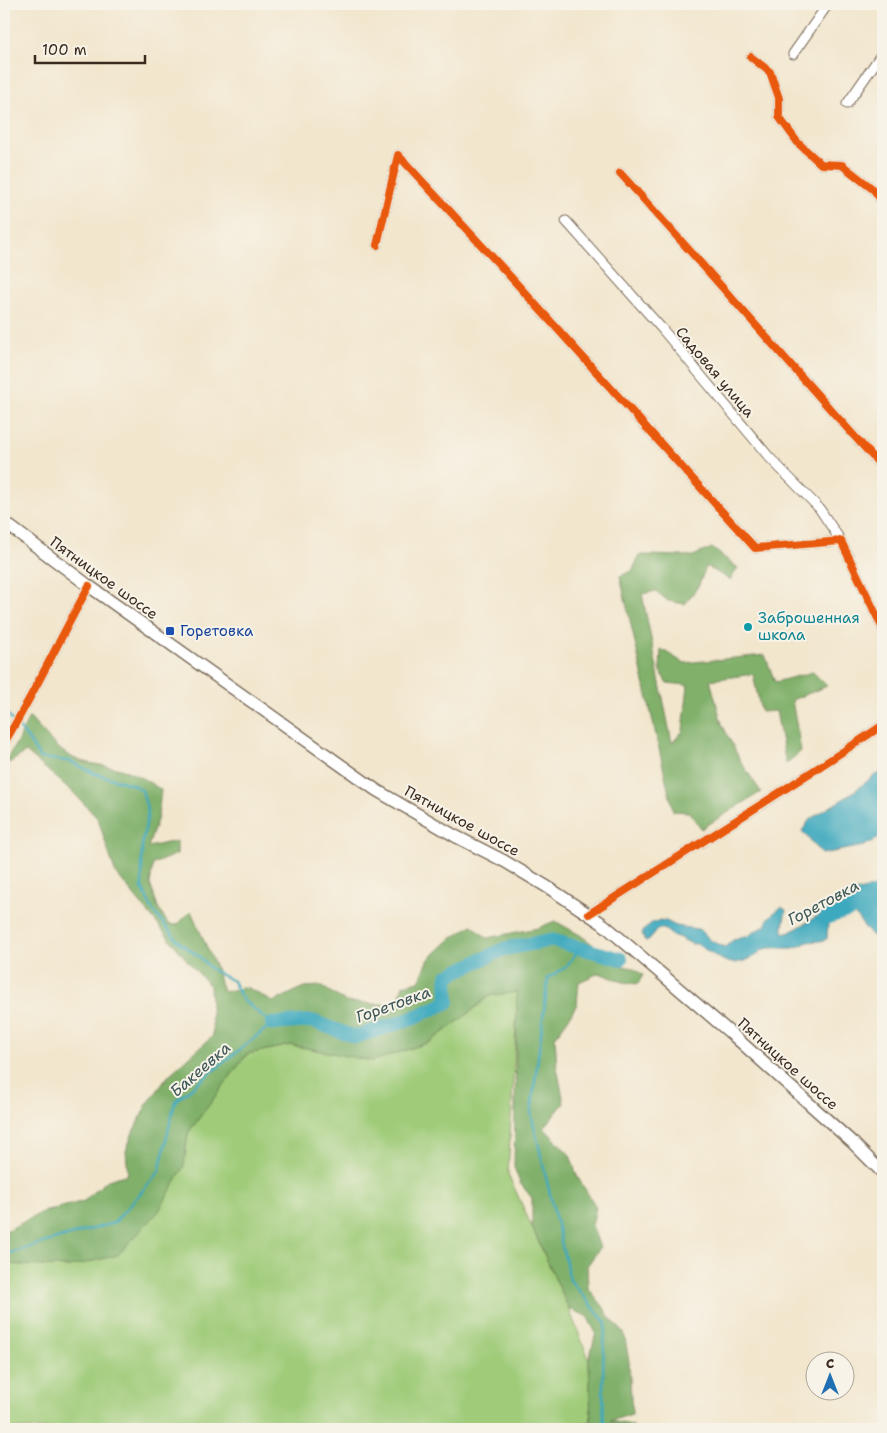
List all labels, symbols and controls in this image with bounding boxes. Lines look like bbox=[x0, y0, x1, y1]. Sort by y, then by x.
scale bar bbox=[35, 32, 145, 64]
text: 100 m bbox=[42, 40, 87, 60]
street label: Садовая улица bbox=[671, 322, 759, 422]
street label: Пятницкое шоссе bbox=[46, 532, 162, 624]
place label: Заброшенная школа bbox=[758, 608, 860, 645]
place label: Горетовка bbox=[180, 621, 254, 641]
marker: Заброшенная школа bbox=[742, 621, 754, 633]
marker: Горетовка bbox=[164, 625, 176, 637]
street label: Пятницкое шоссе bbox=[401, 781, 523, 861]
water label: Горетовка bbox=[784, 875, 863, 930]
water label: Горетовка bbox=[353, 981, 434, 1028]
street label: Пятницкое шоссе bbox=[733, 1013, 843, 1115]
water label: Бакеевка bbox=[166, 1037, 235, 1101]
north arrow bbox=[804, 1350, 854, 1400]
text: С bbox=[826, 1354, 834, 1372]

